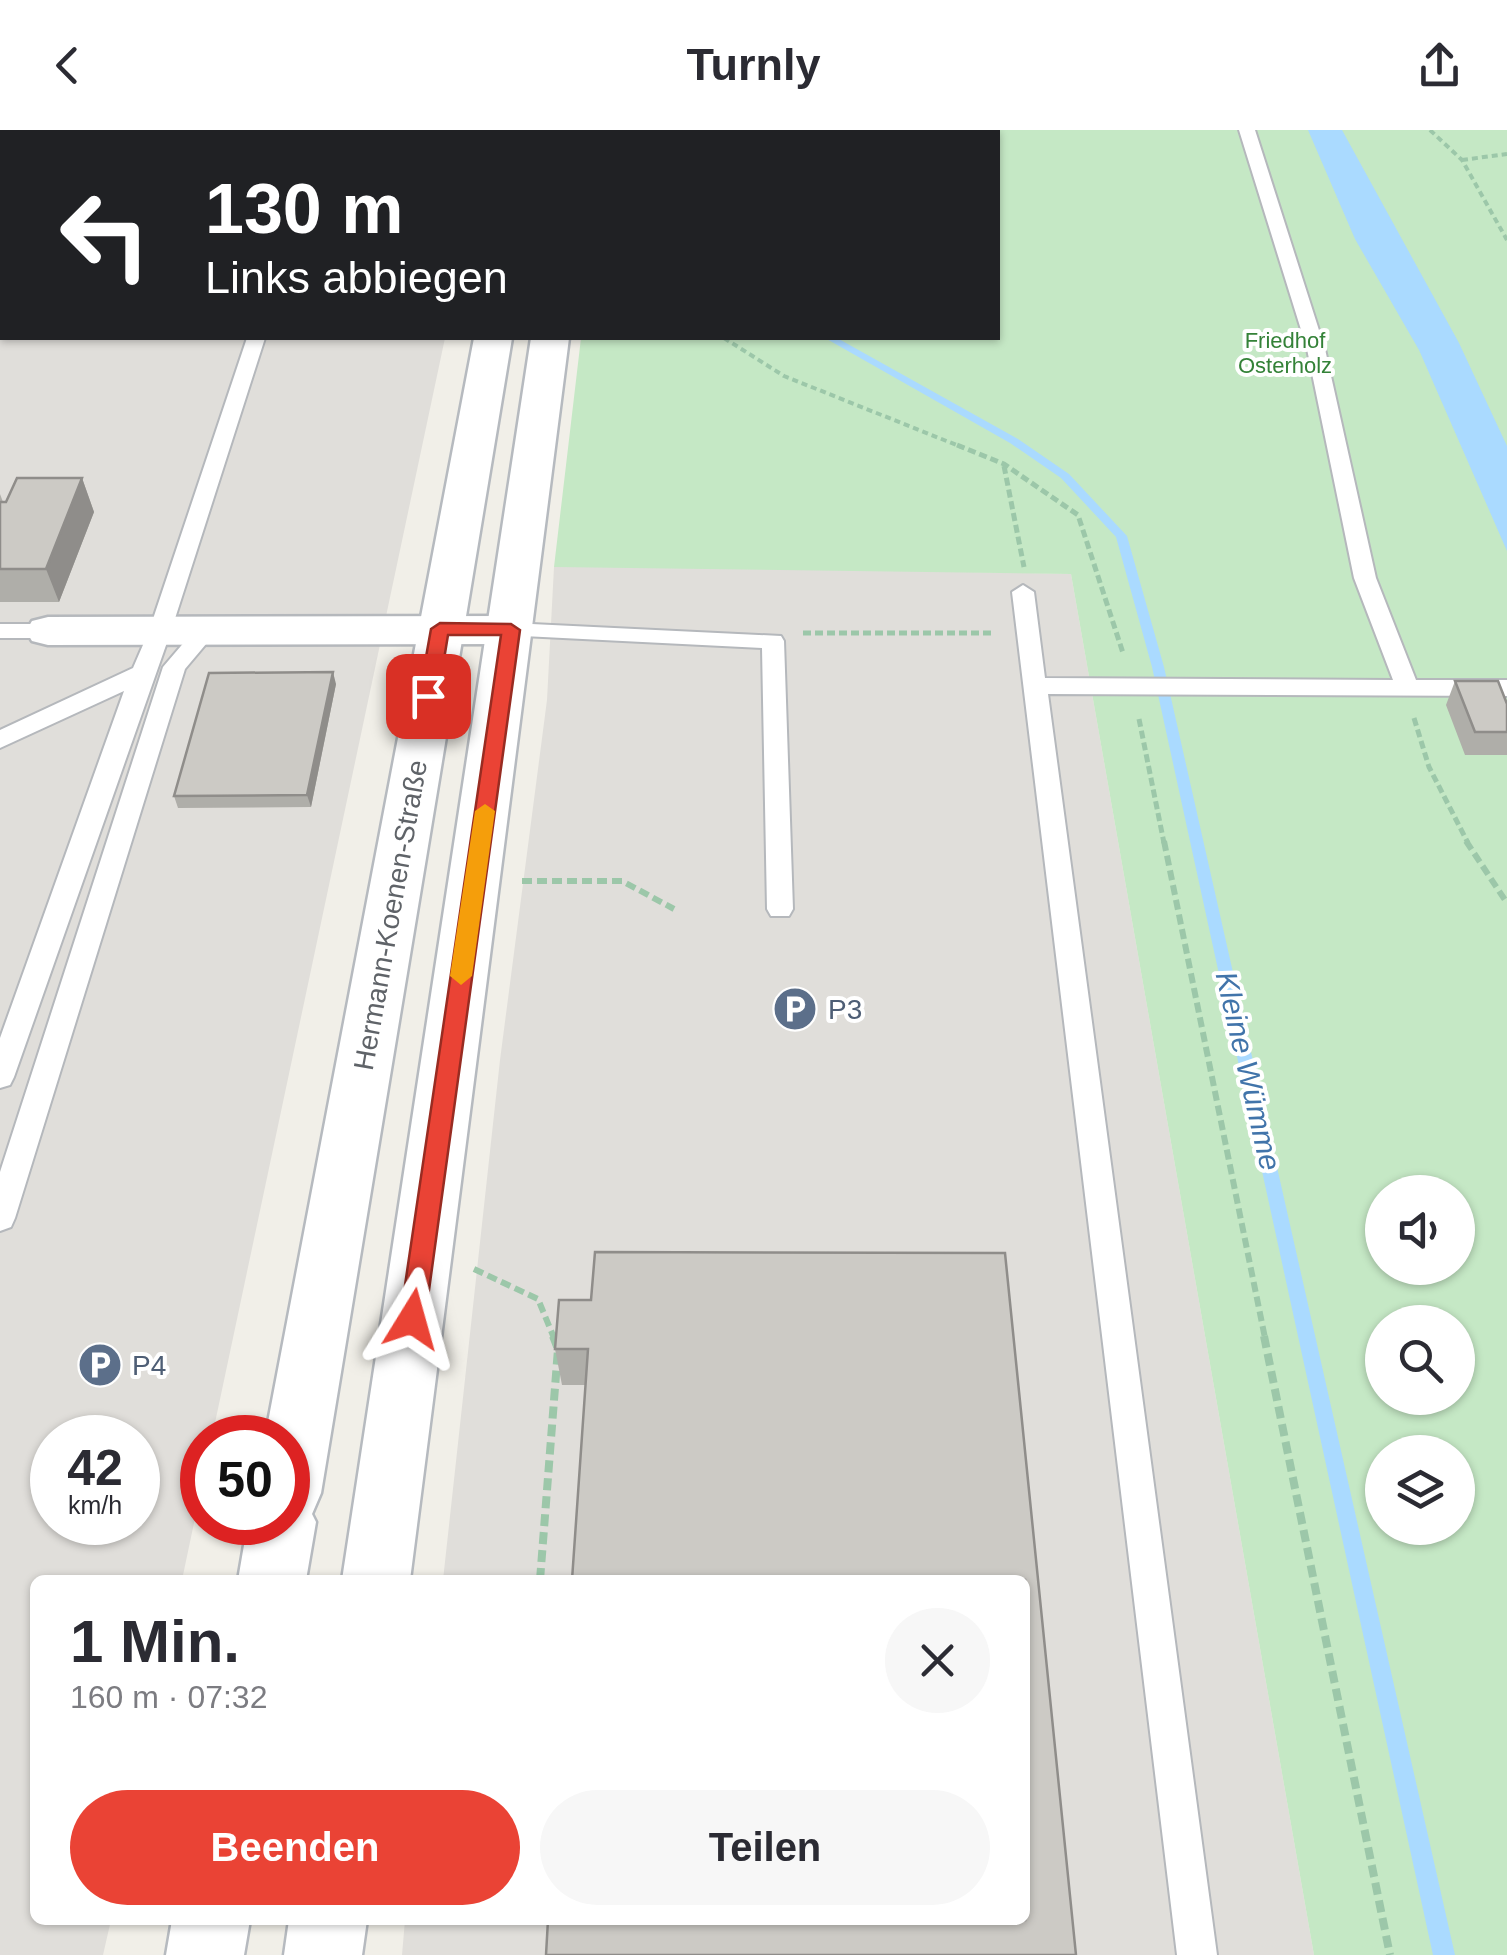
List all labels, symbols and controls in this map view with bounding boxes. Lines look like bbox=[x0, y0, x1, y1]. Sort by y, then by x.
icon: back bbox=[40, 38, 95, 93]
icon: share bbox=[1412, 38, 1467, 93]
text: Turnly bbox=[686, 39, 821, 90]
icon: left bbox=[40, 170, 170, 300]
text: 130 m bbox=[205, 170, 403, 248]
text: Links abbiegen bbox=[205, 252, 508, 303]
park label: Friedhof Osterholz bbox=[1238, 328, 1332, 378]
pin bbox=[386, 654, 471, 739]
icon: arrive bbox=[401, 669, 456, 724]
street label: Hermann-Koenen-Straße bbox=[348, 758, 433, 1073]
water label: Kleine Wümme bbox=[1210, 968, 1287, 1174]
parking icon: P3 bbox=[772, 986, 818, 1032]
place label: P3 bbox=[828, 994, 862, 1025]
map controls bbox=[1365, 1175, 1475, 1545]
button: sound bbox=[1365, 1175, 1475, 1285]
position arrow bbox=[360, 1267, 464, 1371]
button: search bbox=[1365, 1305, 1475, 1415]
parking icon: P4 bbox=[77, 1342, 123, 1388]
place label: P4 bbox=[132, 1350, 166, 1381]
speed limit sign: 50 bbox=[180, 1415, 310, 1545]
button: layers bbox=[1365, 1435, 1475, 1545]
text: 42 bbox=[67, 1440, 123, 1496]
text: km/h bbox=[68, 1491, 122, 1519]
text: 1 Min. bbox=[70, 1608, 240, 1675]
button: close bbox=[885, 1608, 990, 1713]
text: 160 m · 07:32 bbox=[70, 1679, 267, 1715]
button: Beenden bbox=[70, 1790, 520, 1905]
button: Teilen bbox=[540, 1790, 990, 1905]

